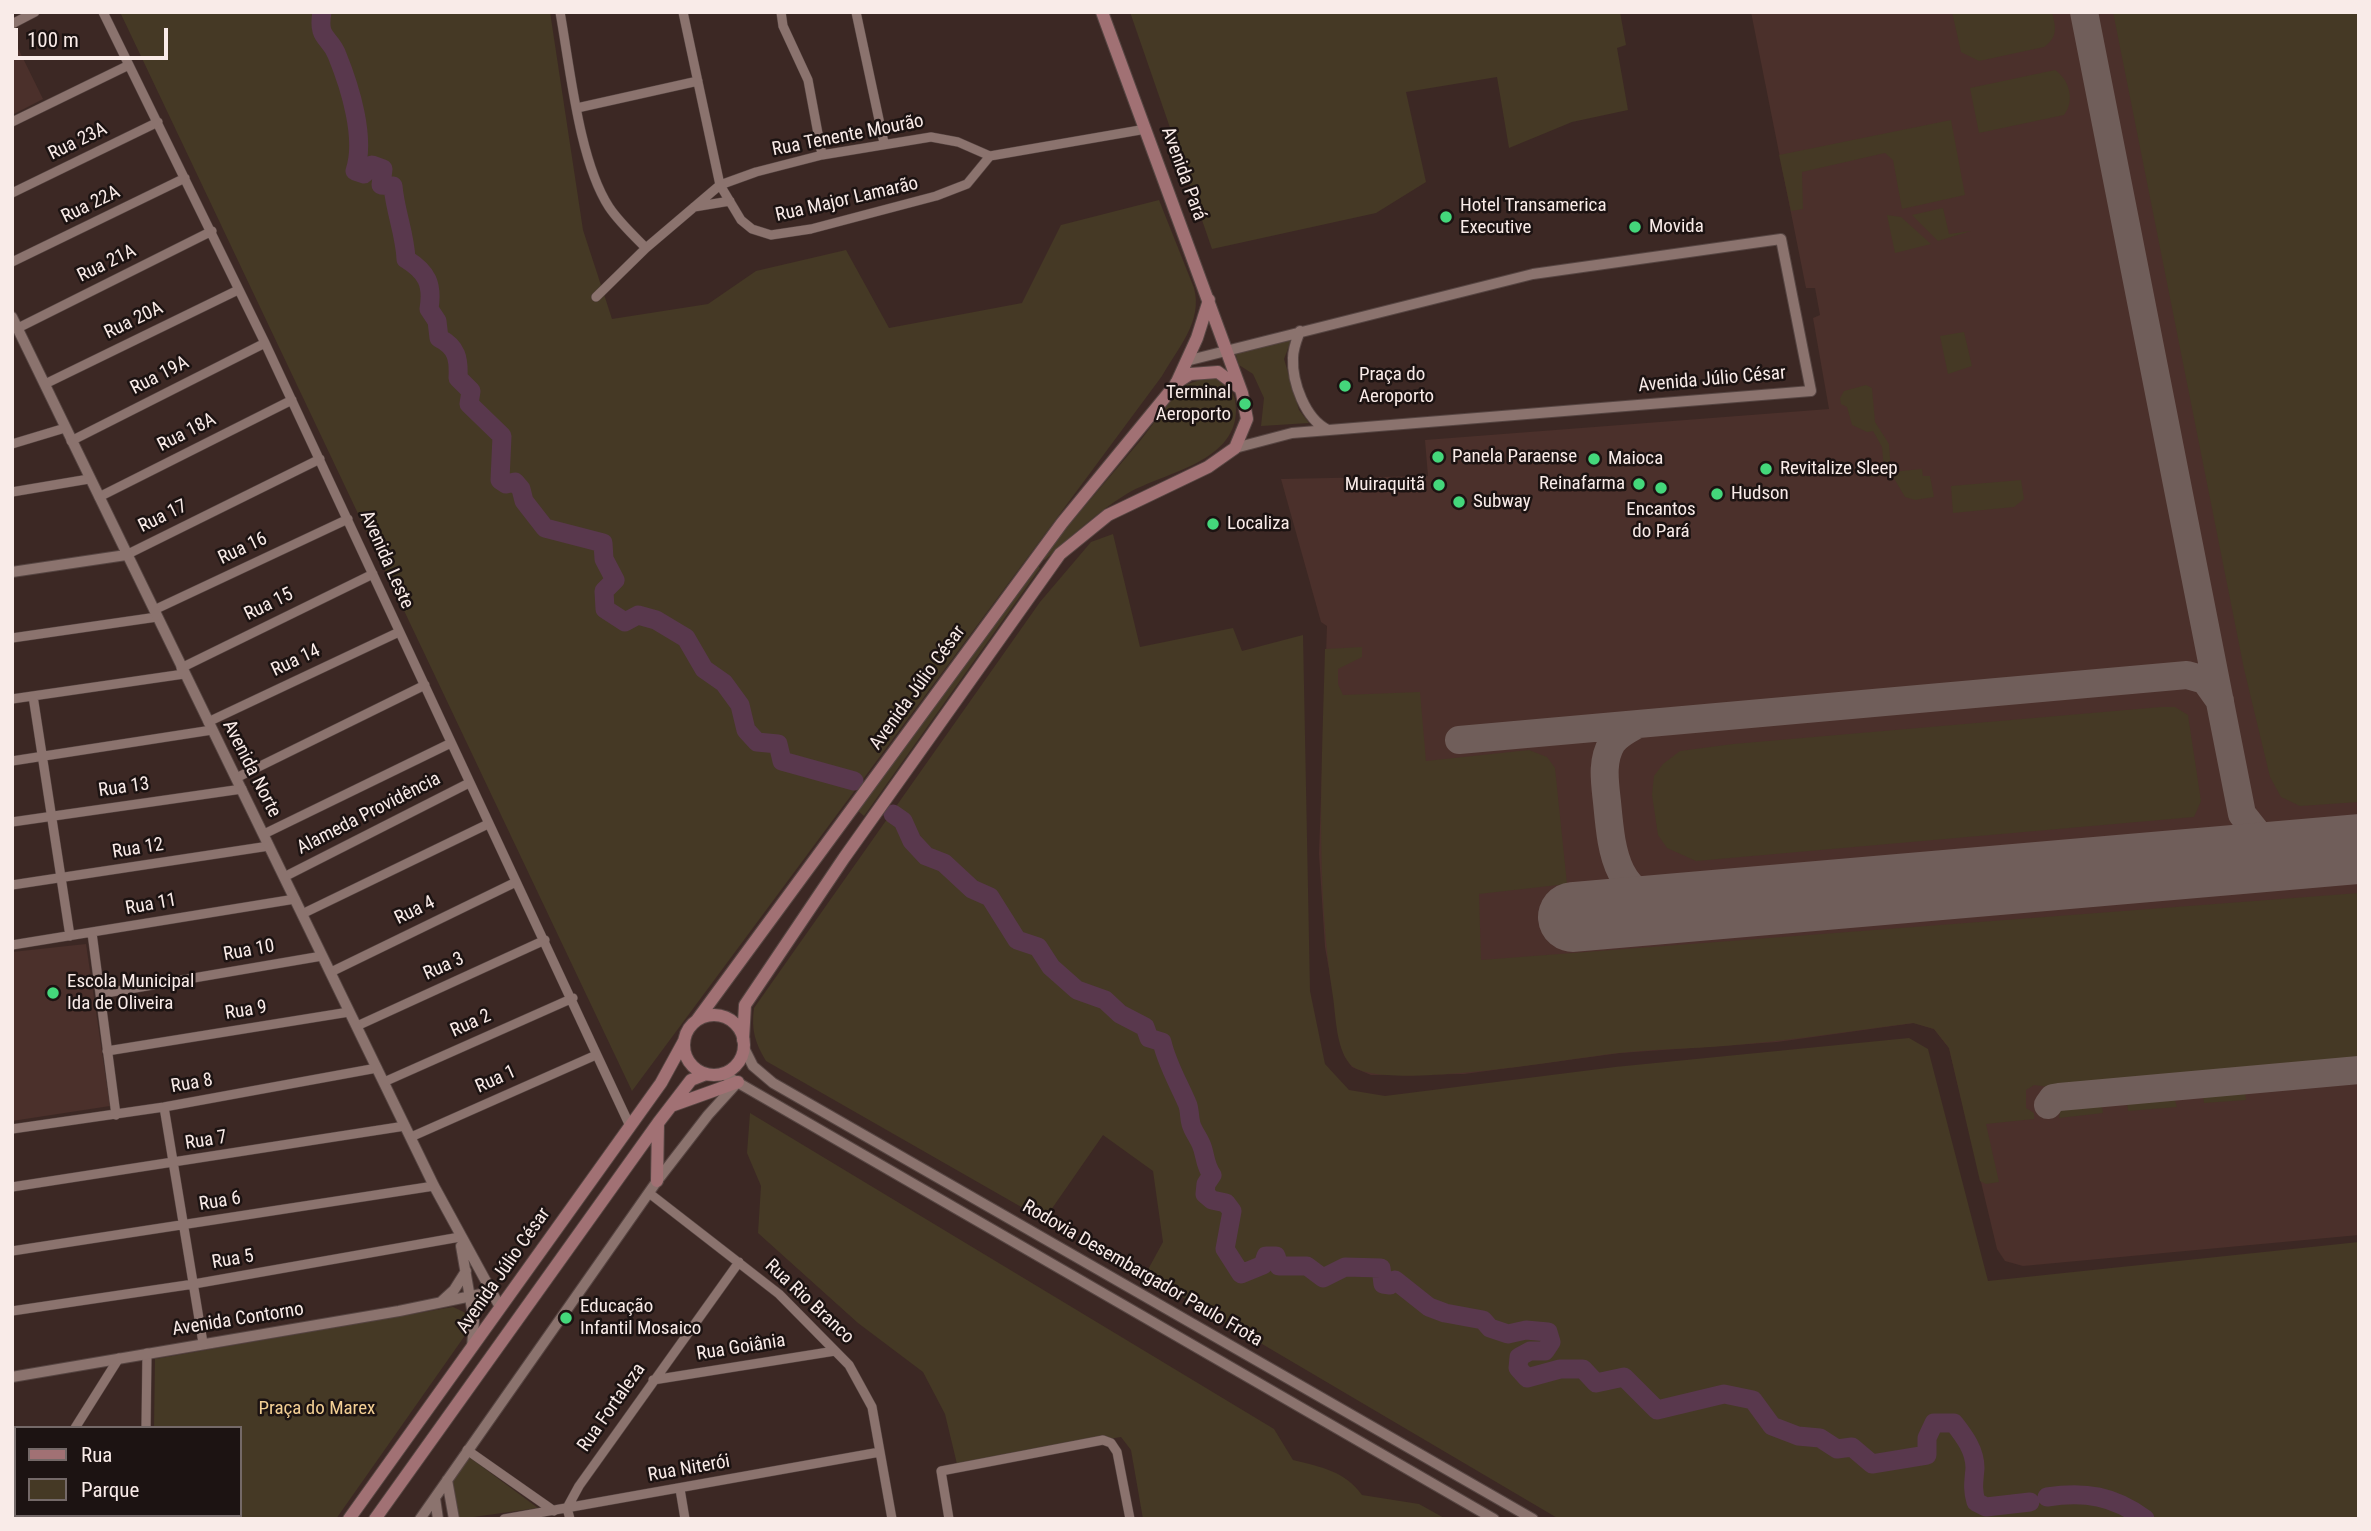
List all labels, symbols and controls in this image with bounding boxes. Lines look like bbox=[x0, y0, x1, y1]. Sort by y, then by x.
scale bar bbox=[18, 14, 172, 58]
text: 100 m bbox=[27, 28, 79, 52]
street label: Rua Tenente Mourão bbox=[770, 110, 926, 162]
street label: Rua 23A bbox=[45, 118, 111, 166]
street label: Avenida Pará bbox=[1156, 124, 1210, 224]
street label: Rua Major Lamarão bbox=[773, 173, 921, 227]
street label: Rua 22A bbox=[58, 181, 124, 229]
place label: Hotel Transamerica Executive bbox=[1460, 195, 1606, 239]
marker: Hotel Transamerica Executive bbox=[1438, 209, 1454, 225]
place label: Movida bbox=[1649, 216, 1704, 238]
marker: Movida bbox=[1627, 219, 1643, 235]
street label: Rua 21A bbox=[74, 240, 140, 288]
street label: Rua 20A bbox=[101, 297, 167, 345]
street label: Rua 19A bbox=[127, 352, 193, 400]
street label: Avenida Júlio César bbox=[1637, 362, 1787, 398]
place label: Praça do Aeroporto bbox=[1359, 364, 1434, 408]
marker: Praça do Aeroporto bbox=[1337, 378, 1353, 394]
place label: Terminal Aeroporto bbox=[1156, 382, 1231, 426]
marker: Terminal Aeroporto bbox=[1237, 396, 1253, 412]
street label: Rua 18A bbox=[154, 409, 220, 457]
place label: Panela Paraense bbox=[1452, 446, 1577, 468]
place label: Maioca bbox=[1608, 448, 1663, 470]
marker: Panela Paraense bbox=[1430, 449, 1446, 465]
marker: Maioca bbox=[1586, 451, 1602, 467]
place label: Revitalize Sleep bbox=[1780, 458, 1898, 480]
marker: Revitalize Sleep bbox=[1758, 461, 1774, 477]
place label: Reinafarma bbox=[1539, 473, 1625, 495]
place label: Muiraquitã bbox=[1345, 474, 1425, 496]
marker: Reinafarma bbox=[1631, 476, 1647, 492]
marker: Muiraquitã bbox=[1431, 477, 1447, 493]
marker: Encantos do Pará bbox=[1653, 480, 1669, 496]
place label: Hudson bbox=[1731, 483, 1789, 505]
marker: Hudson bbox=[1709, 486, 1725, 502]
place label: Subway bbox=[1473, 491, 1531, 513]
marker: Subway bbox=[1451, 494, 1467, 510]
street label: Rua 17 bbox=[135, 495, 191, 539]
place label: Encantos do Pará bbox=[1626, 499, 1696, 543]
street label: Avenida Leste bbox=[354, 507, 418, 613]
place label: Localiza bbox=[1227, 513, 1290, 535]
marker: Localiza bbox=[1205, 516, 1221, 532]
street label: Rua 16 bbox=[215, 528, 271, 570]
street label: Rua 15 bbox=[241, 583, 297, 627]
street label: Avenida Júlio César bbox=[865, 621, 971, 755]
street label: Rua 14 bbox=[268, 640, 324, 682]
street label: Avenida Norte bbox=[217, 717, 285, 821]
street label: Alameda Providência bbox=[293, 768, 445, 860]
street label: Rua 13 bbox=[97, 773, 151, 803]
street label: Rua 12 bbox=[111, 834, 165, 864]
street label: Rua 11 bbox=[124, 889, 178, 921]
street label: Rua 4 bbox=[391, 892, 439, 930]
street label: Rua 10 bbox=[222, 935, 276, 967]
street label: Rua 3 bbox=[420, 948, 468, 986]
place label: Escola Municipal Ida de Oliveira bbox=[67, 971, 194, 1015]
marker: Escola Municipal Ida de Oliveira bbox=[45, 985, 61, 1001]
street label: Rua 9 bbox=[223, 996, 269, 1026]
street label: Rua 2 bbox=[447, 1005, 495, 1043]
street label: Rua 1 bbox=[472, 1061, 520, 1099]
street label: Rua 8 bbox=[169, 1069, 215, 1099]
street label: Rua 7 bbox=[183, 1126, 229, 1156]
street label: Rua 6 bbox=[197, 1187, 243, 1217]
street label: Rodovia Desembargador Paulo Frota bbox=[1018, 1196, 1266, 1352]
street label: Avenida Júlio César bbox=[452, 1204, 556, 1338]
street label: Rua 5 bbox=[210, 1245, 256, 1275]
street label: Rua Rio Branco bbox=[760, 1255, 858, 1349]
place label: Educação Infantil Mosaico bbox=[580, 1296, 701, 1340]
street label: Avenida Contorno bbox=[171, 1298, 305, 1342]
marker: Educação Infantil Mosaico bbox=[558, 1310, 574, 1326]
street label: Rua Goiânia bbox=[695, 1330, 787, 1366]
street label: Rua Fortaleza bbox=[573, 1359, 651, 1457]
park label: Praça do Marex bbox=[259, 1398, 375, 1420]
legend bbox=[14, 1426, 242, 1517]
text: Rua bbox=[81, 1443, 112, 1467]
street label: Rua Niterói bbox=[646, 1451, 732, 1487]
text: Parque bbox=[81, 1478, 139, 1502]

